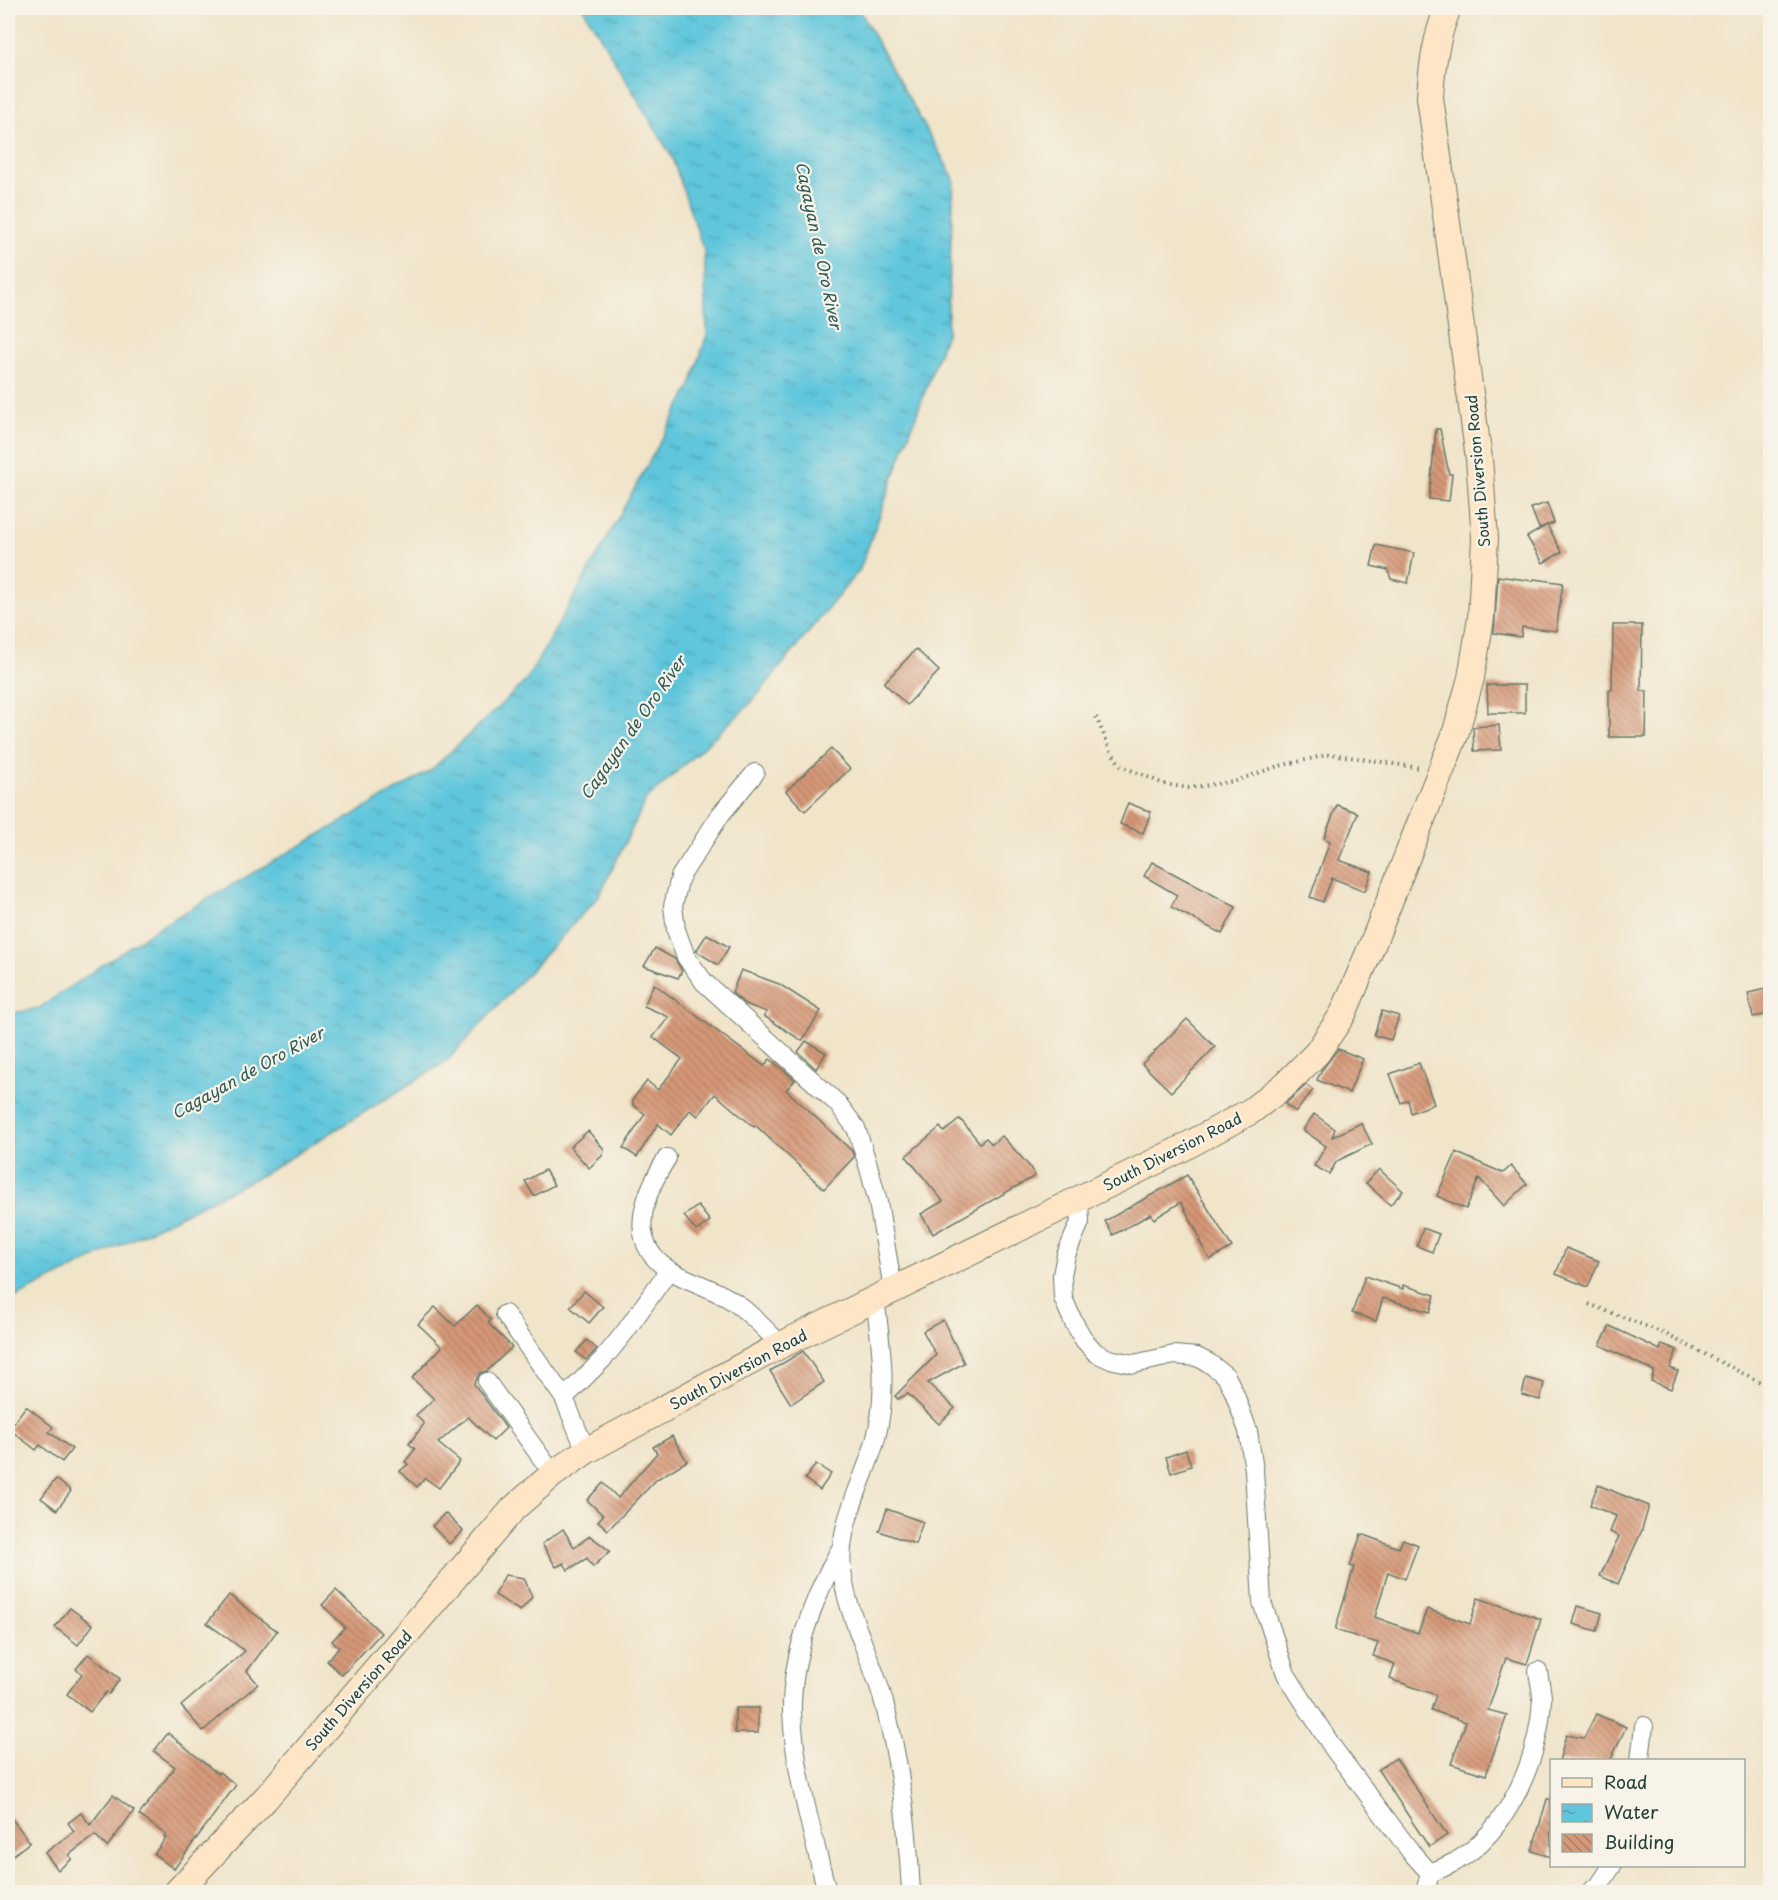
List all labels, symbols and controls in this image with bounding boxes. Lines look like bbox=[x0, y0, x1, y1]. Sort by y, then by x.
water label: Cagayan de Oro River bbox=[791, 159, 850, 334]
street label: South Diversion Road bbox=[1459, 394, 1495, 548]
water label: Cagayan de Oro River bbox=[573, 648, 692, 804]
water label: Cagayan de Oro River bbox=[167, 1019, 330, 1124]
street label: South Diversion Road bbox=[1099, 1106, 1245, 1196]
street label: South Diversion Road bbox=[665, 1323, 811, 1415]
street label: South Diversion Road bbox=[299, 1625, 417, 1755]
legend bbox=[1550, 1759, 1745, 1867]
text: Road bbox=[1604, 1768, 1648, 1795]
text: Water bbox=[1604, 1798, 1659, 1825]
text: Building bbox=[1604, 1828, 1674, 1855]

